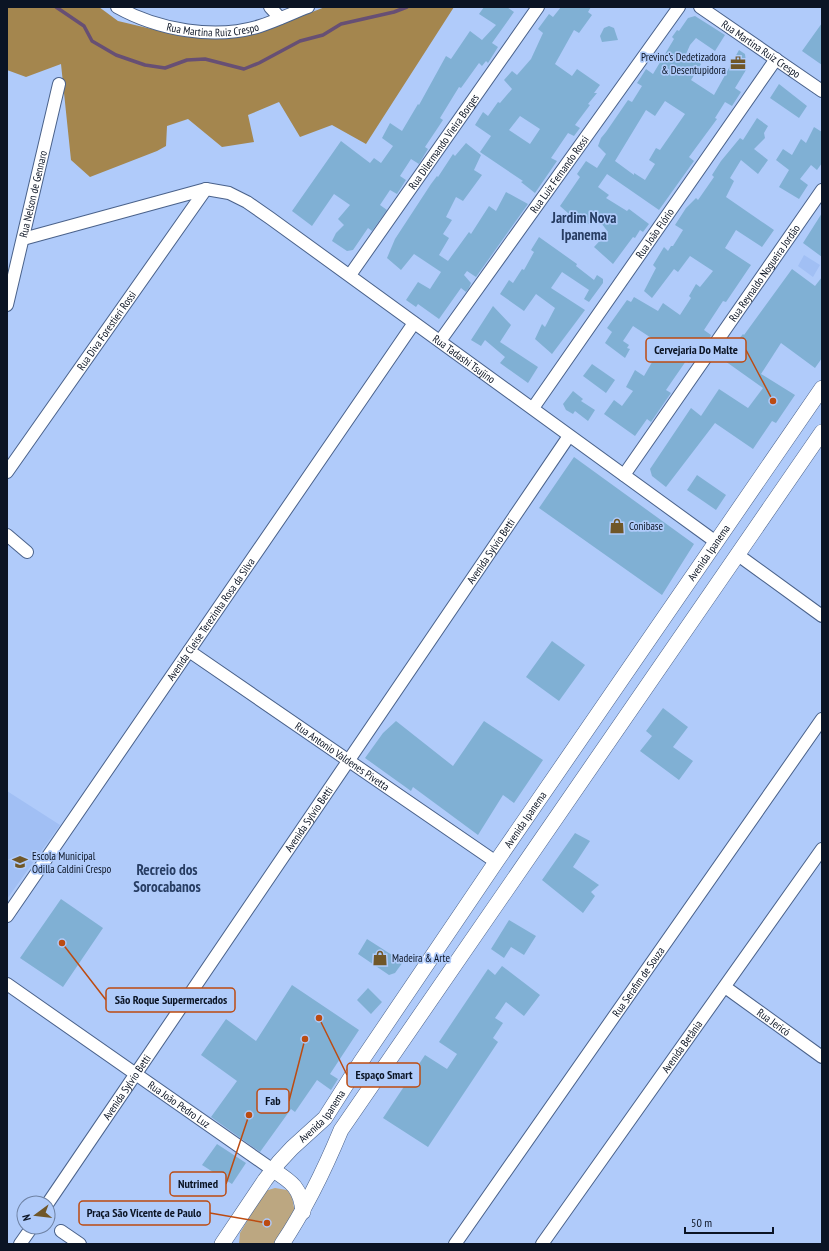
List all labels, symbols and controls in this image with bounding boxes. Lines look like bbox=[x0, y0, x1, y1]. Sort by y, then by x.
street label: Rua Martina Ruiz Crespo bbox=[719, 17, 803, 81]
street label: Rua Martina Ruiz Crespo bbox=[165, 20, 261, 39]
place label: Previnc’s Dedetizadora & Desentupidora bbox=[641, 50, 726, 77]
office icon: Previnc’s Dedetizadora & Desentupidora bbox=[729, 54, 747, 72]
street label: Rua Dilermando Vieira Borges bbox=[405, 91, 482, 192]
street label: Rua Luiz Fernando Rossi bbox=[527, 133, 592, 216]
street label: Rua Nelson de Gennaro bbox=[16, 149, 50, 239]
street label: Rua João Flório bbox=[632, 205, 677, 261]
district label: Jardim Nova Ipanema bbox=[551, 208, 616, 244]
street label: Rua Reynaldo Nogueira Jordão bbox=[726, 221, 803, 324]
street label: Rua Diva Forestieri Rossi bbox=[74, 288, 139, 373]
street label: Rua Tadashi Tsujino bbox=[430, 332, 498, 386]
callout: Cervejaria Do Malte bbox=[646, 338, 746, 362]
text: Cervejaria Do Malte bbox=[654, 342, 738, 357]
street label: Avenida Sylvio Betti bbox=[464, 516, 518, 586]
shop icon: Conibase bbox=[608, 517, 626, 535]
place label: Conibase bbox=[629, 519, 664, 533]
street label: Avenida Ipanema bbox=[685, 522, 733, 583]
street label: Avenida Cleise Terezinha Rosa da Silva bbox=[164, 555, 258, 683]
street label: Rua Antonio Valdenes Pivetta bbox=[292, 719, 392, 794]
street label: Avenida Sylvio Betti bbox=[282, 784, 336, 854]
street label: Avenida Ipanema bbox=[501, 789, 549, 850]
place label: Escola Municipal Odilla Caldini Crespo bbox=[32, 849, 112, 876]
school or university icon: Escola Municipal Odilla Caldini Crespo bbox=[11, 853, 29, 871]
district label: Recreio dos Sorocabanos bbox=[133, 860, 201, 896]
street label: Rua Serafim de Souza bbox=[609, 944, 668, 1019]
shop icon: Madeira & Arte bbox=[371, 949, 389, 967]
place label: Madeira & Arte bbox=[392, 951, 451, 965]
callout: São Roque Supermercados bbox=[106, 988, 235, 1012]
text: São Roque Supermercados bbox=[115, 992, 227, 1007]
street label: Rua Jericó bbox=[754, 1005, 793, 1039]
street label: Avenida Betânia bbox=[659, 1018, 705, 1076]
street label: Avenida Sylvio Betti bbox=[100, 1052, 154, 1123]
callout: Espaço Smart bbox=[347, 1063, 420, 1087]
text: Espaço Smart bbox=[355, 1067, 413, 1082]
street label: Rua João Pedro Luz bbox=[145, 1078, 213, 1131]
street label: Avenida Ipanema bbox=[296, 1087, 348, 1146]
callout: Fab bbox=[257, 1089, 289, 1113]
text: Fab bbox=[265, 1093, 281, 1108]
callout: Nutrimed bbox=[170, 1172, 226, 1196]
text: Nutrimed bbox=[178, 1176, 218, 1191]
north arrow bbox=[16, 1195, 56, 1235]
callout: Praça São Vicente de Paulo bbox=[79, 1201, 210, 1225]
text: Praça São Vicente de Paulo bbox=[87, 1205, 202, 1220]
scale bar bbox=[685, 1209, 773, 1235]
text: N bbox=[19, 1213, 34, 1222]
text: 50 m bbox=[691, 1215, 712, 1230]

